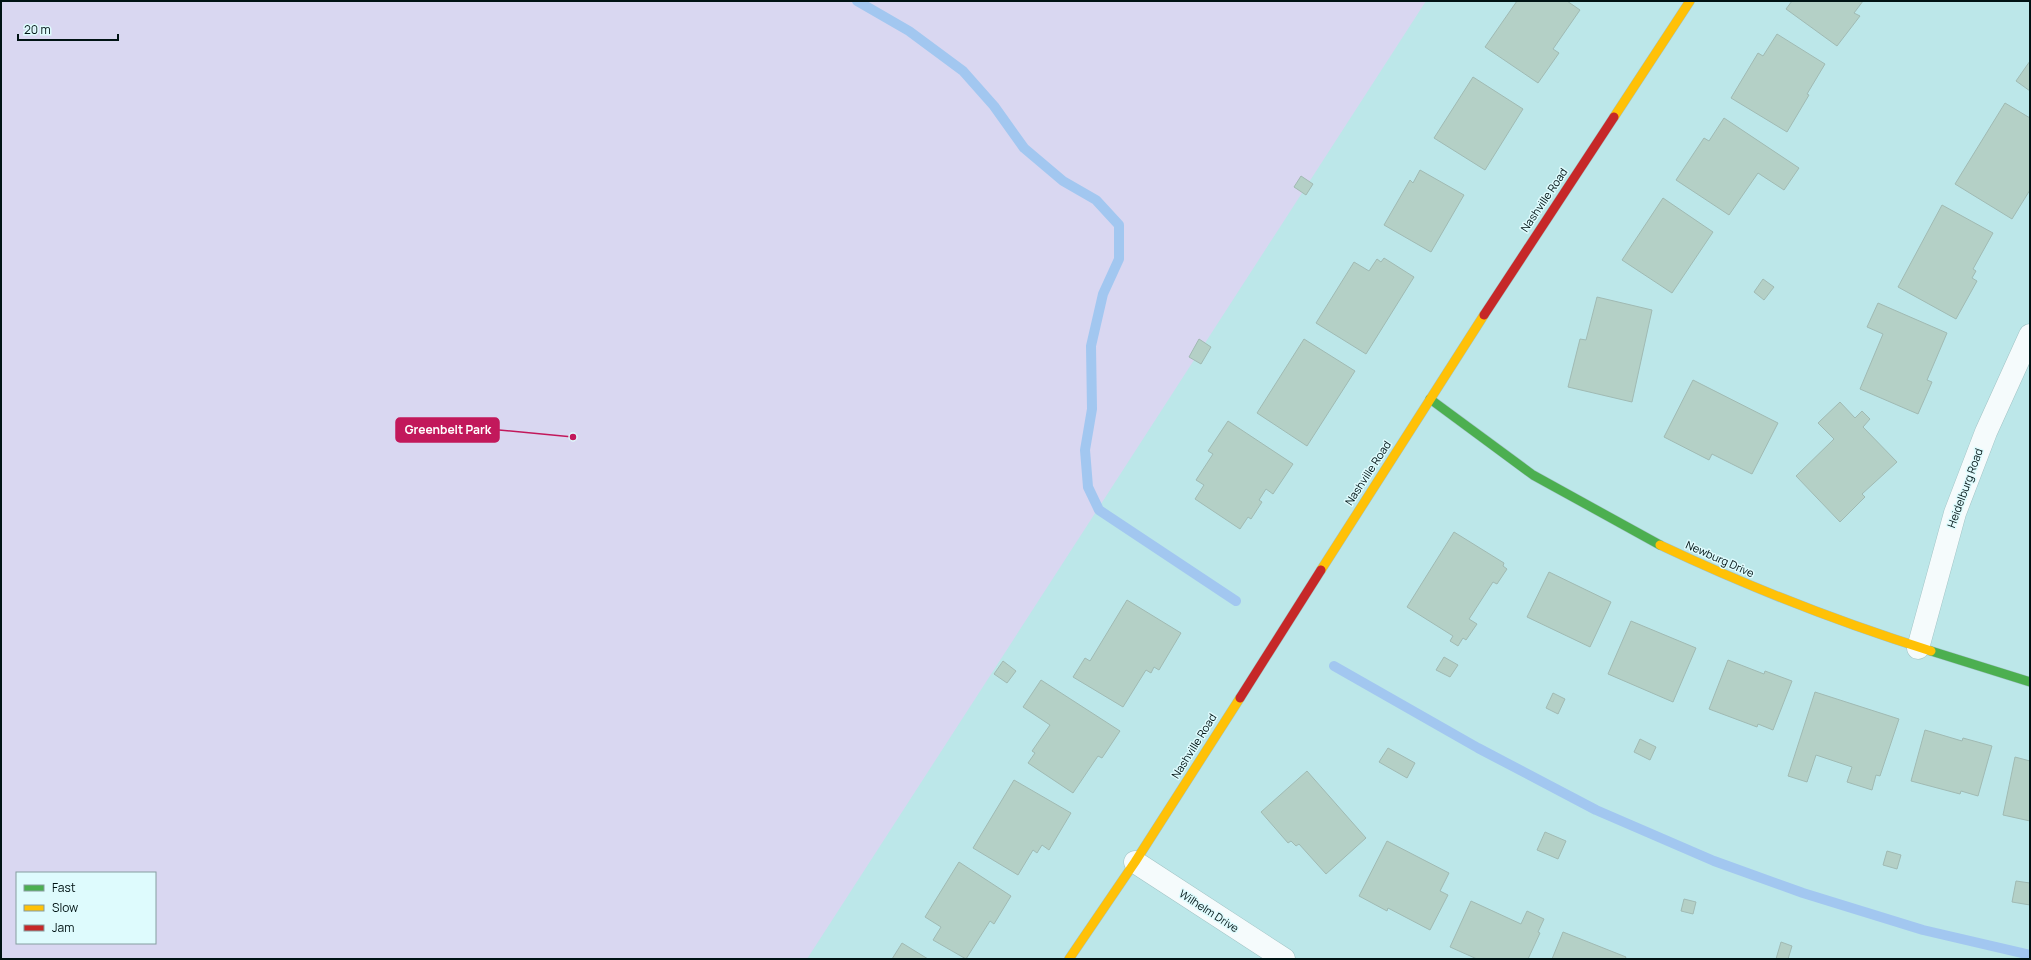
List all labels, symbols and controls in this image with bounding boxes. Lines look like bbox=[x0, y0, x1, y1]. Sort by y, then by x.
scale bar bbox=[18, 16, 118, 42]
text: 20 m bbox=[24, 21, 51, 38]
street label: Nashville Road bbox=[1517, 165, 1570, 235]
callout: Greenbelt Park bbox=[396, 418, 499, 442]
text: Greenbelt Park bbox=[405, 421, 492, 438]
street label: Nashville Road bbox=[1341, 438, 1394, 508]
street label: Heidelburg Road bbox=[1943, 446, 1986, 530]
street label: Newburg Drive bbox=[1684, 537, 1757, 581]
street label: Nashville Road bbox=[1168, 710, 1220, 781]
legend bbox=[16, 872, 156, 944]
text: Fast bbox=[52, 879, 76, 896]
street label: Wilhelm Drive bbox=[1177, 886, 1242, 936]
text: Slow bbox=[52, 899, 78, 916]
text: Jam bbox=[52, 919, 74, 936]

